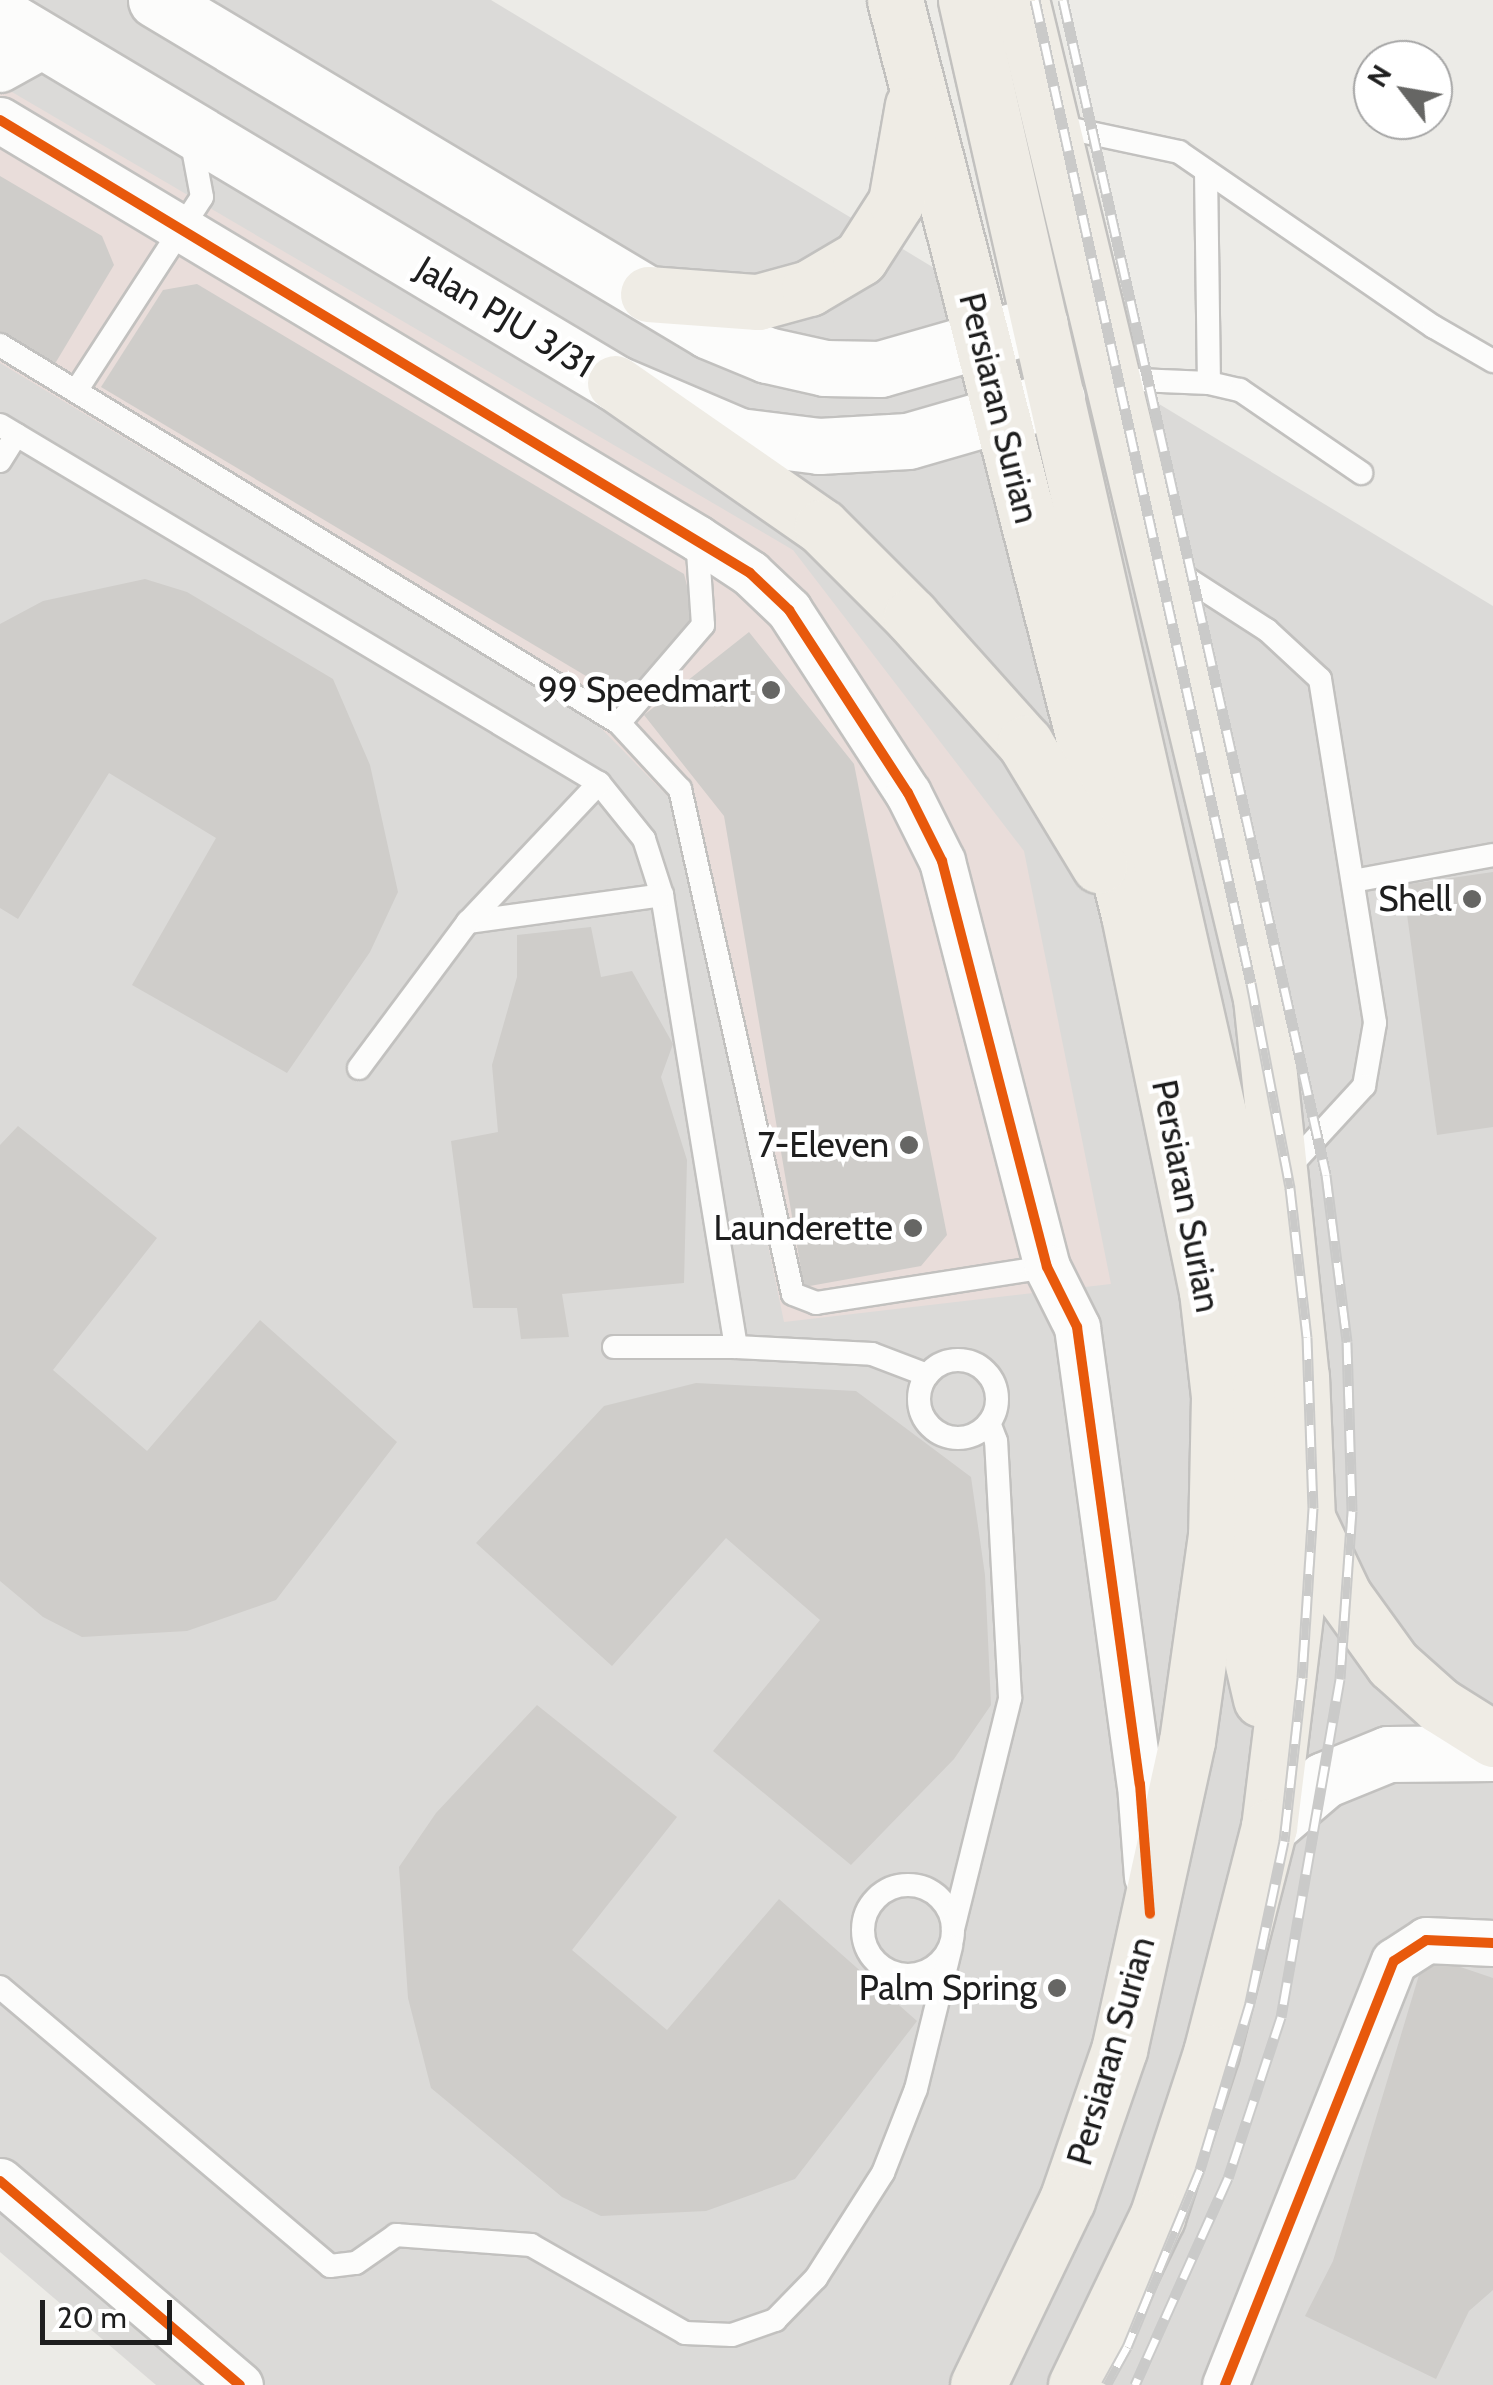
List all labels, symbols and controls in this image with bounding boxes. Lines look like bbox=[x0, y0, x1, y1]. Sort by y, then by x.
north arrow bbox=[1353, 40, 1453, 140]
text: N bbox=[1359, 58, 1399, 93]
street label: Jalan PJU 3/31 bbox=[408, 247, 602, 387]
street label: Persiaran Surian bbox=[950, 289, 1048, 527]
place label: 99 Speedmart bbox=[538, 669, 751, 711]
marker: 99 Speedmart bbox=[760, 679, 782, 701]
place label: Shell bbox=[1378, 878, 1452, 920]
marker: Shell bbox=[1461, 888, 1483, 910]
street label: Persiaran Surian bbox=[1143, 1076, 1229, 1316]
place label: 7-Eleven bbox=[758, 1124, 889, 1166]
marker: 7-Eleven bbox=[898, 1134, 920, 1156]
place label: Launderette bbox=[714, 1207, 893, 1249]
marker: Launderette bbox=[902, 1217, 924, 1239]
street label: Persiaran Surian bbox=[1058, 1932, 1164, 2170]
place label: Palm Spring bbox=[859, 1967, 1037, 2009]
marker: Palm Spring bbox=[1046, 1977, 1068, 1999]
scale bar bbox=[45, 2280, 178, 2342]
text: 20 m bbox=[57, 2299, 127, 2336]

